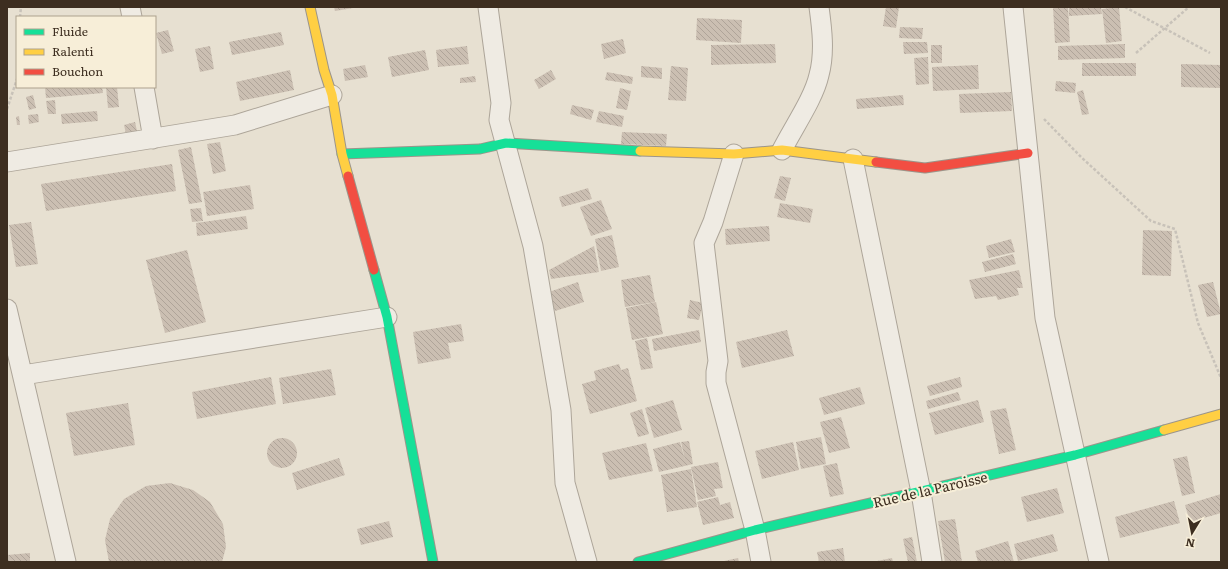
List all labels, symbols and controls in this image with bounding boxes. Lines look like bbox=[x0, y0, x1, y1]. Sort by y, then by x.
legend bbox=[16, 16, 156, 88]
text: Fluide bbox=[52, 22, 88, 40]
text: Ralenti bbox=[52, 42, 93, 60]
text: Bouchon bbox=[52, 62, 103, 80]
street label: Rue de la Paroisse bbox=[871, 466, 989, 512]
north arrow bbox=[1172, 513, 1212, 553]
text: N bbox=[1184, 535, 1196, 553]

